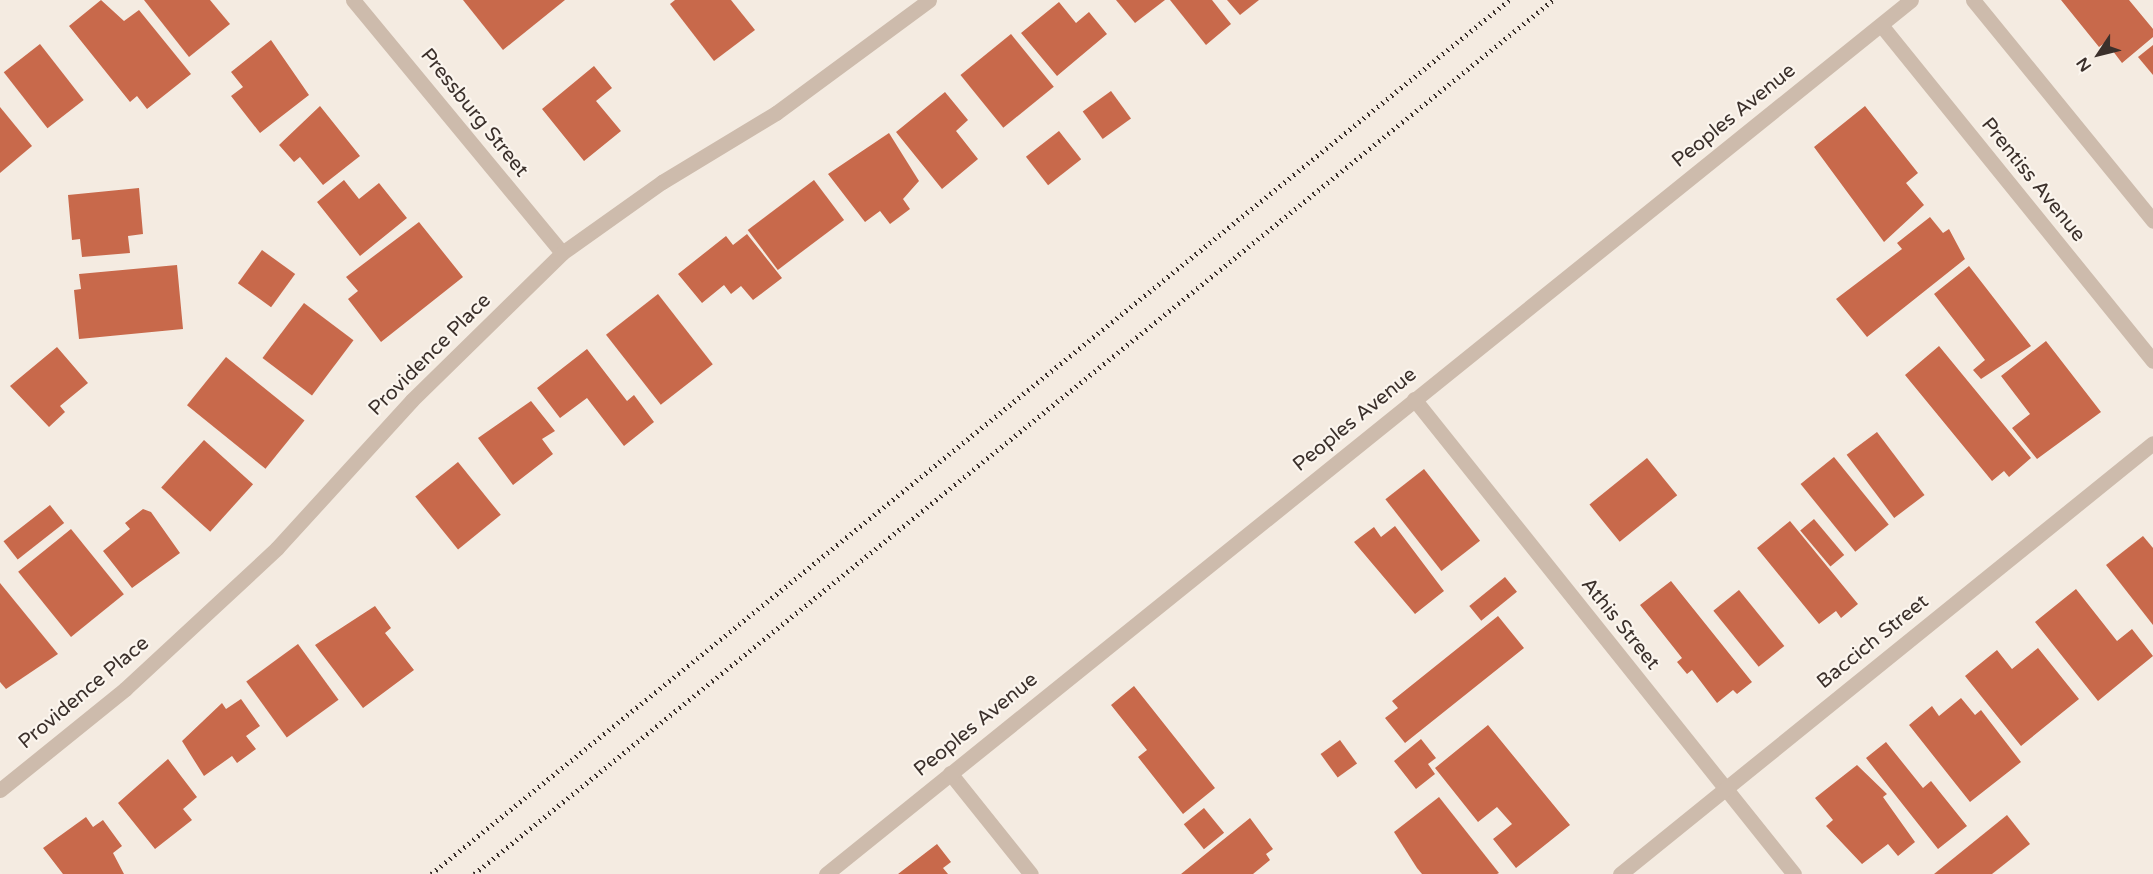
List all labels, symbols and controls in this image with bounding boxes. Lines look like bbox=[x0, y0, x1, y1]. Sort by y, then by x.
north arrow bbox=[2069, 24, 2129, 84]
street label: Pressburg Street bbox=[415, 44, 533, 182]
text: N bbox=[2072, 53, 2096, 75]
street label: Peoples Avenue bbox=[1667, 59, 1801, 173]
street label: Prentiss Avenue bbox=[1976, 113, 2090, 247]
street label: Providence Place bbox=[364, 289, 496, 421]
street label: Peoples Avenue bbox=[1288, 363, 1422, 477]
street label: Athis Street bbox=[1576, 573, 1664, 675]
street label: Baccich Street bbox=[1812, 590, 1934, 694]
street label: Providence Place bbox=[14, 631, 154, 755]
street label: Peoples Avenue bbox=[909, 668, 1043, 782]

